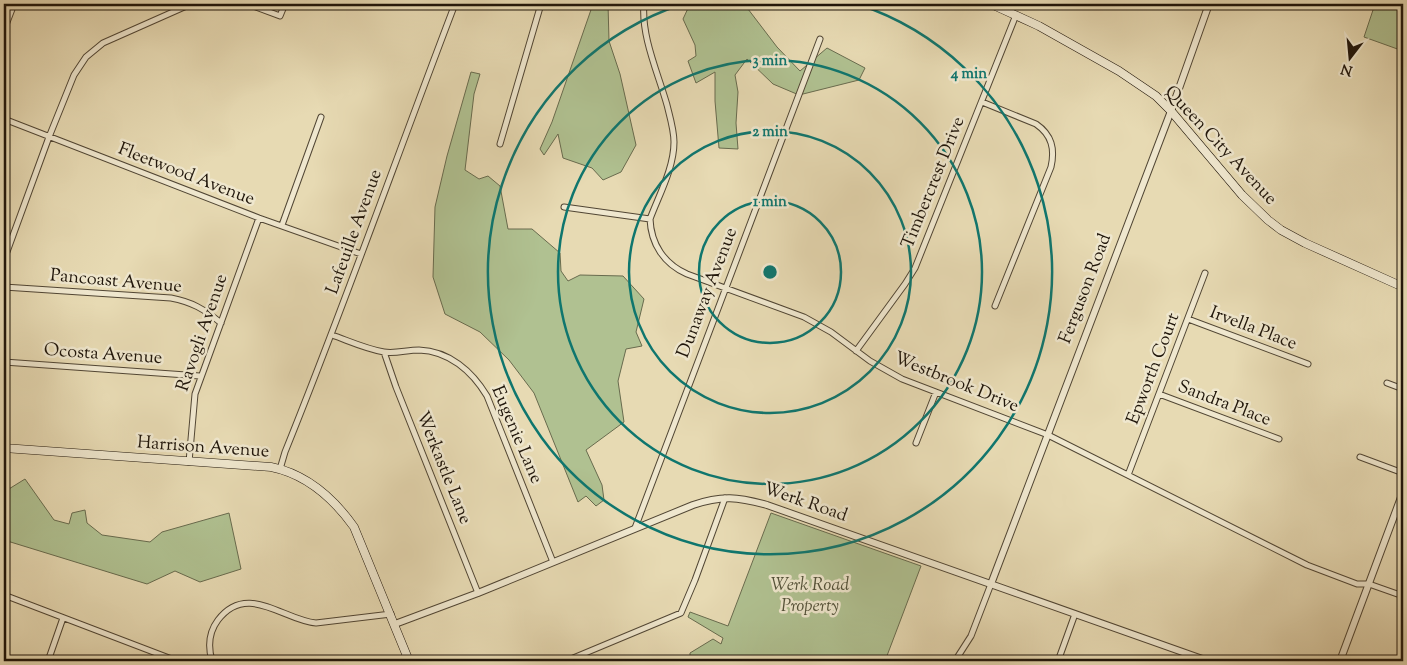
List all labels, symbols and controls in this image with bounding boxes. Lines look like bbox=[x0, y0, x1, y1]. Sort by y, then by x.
north arrow bbox=[1324, 32, 1374, 82]
text: 3 min bbox=[753, 51, 788, 72]
text: N bbox=[1339, 57, 1355, 80]
text: 4 min bbox=[950, 64, 987, 85]
street label: Queen City Avenue bbox=[1158, 80, 1282, 212]
street label: Timbercrest Drive bbox=[896, 113, 972, 253]
text: 2 min bbox=[752, 122, 788, 143]
street label: Fleetwood Avenue bbox=[114, 137, 258, 213]
street label: Lafeuille Avenue bbox=[320, 166, 390, 298]
text: 1 min bbox=[753, 192, 787, 213]
street label: Dunaway Avenue bbox=[671, 224, 745, 362]
street label: Ferguson Road bbox=[1053, 230, 1119, 348]
street label: Pancoast Avenue bbox=[49, 263, 183, 301]
centre of rings bbox=[761, 263, 779, 281]
street label: Ravogli Avenue bbox=[171, 271, 235, 395]
street label: Irvella Place bbox=[1206, 300, 1300, 358]
street label: Epworth Court bbox=[1121, 309, 1187, 429]
street label: Ocosta Avenue bbox=[43, 338, 163, 372]
street label: Westbrook Drive bbox=[890, 346, 1022, 420]
street label: Sandra Place bbox=[1174, 374, 1274, 434]
street label: Eugenie Lane bbox=[484, 382, 548, 488]
street label: Werkastle Lane bbox=[409, 408, 477, 528]
street label: Harrison Avenue bbox=[136, 430, 270, 466]
street label: Werk Road bbox=[759, 476, 851, 530]
park label: Werk Road Property bbox=[771, 573, 849, 620]

